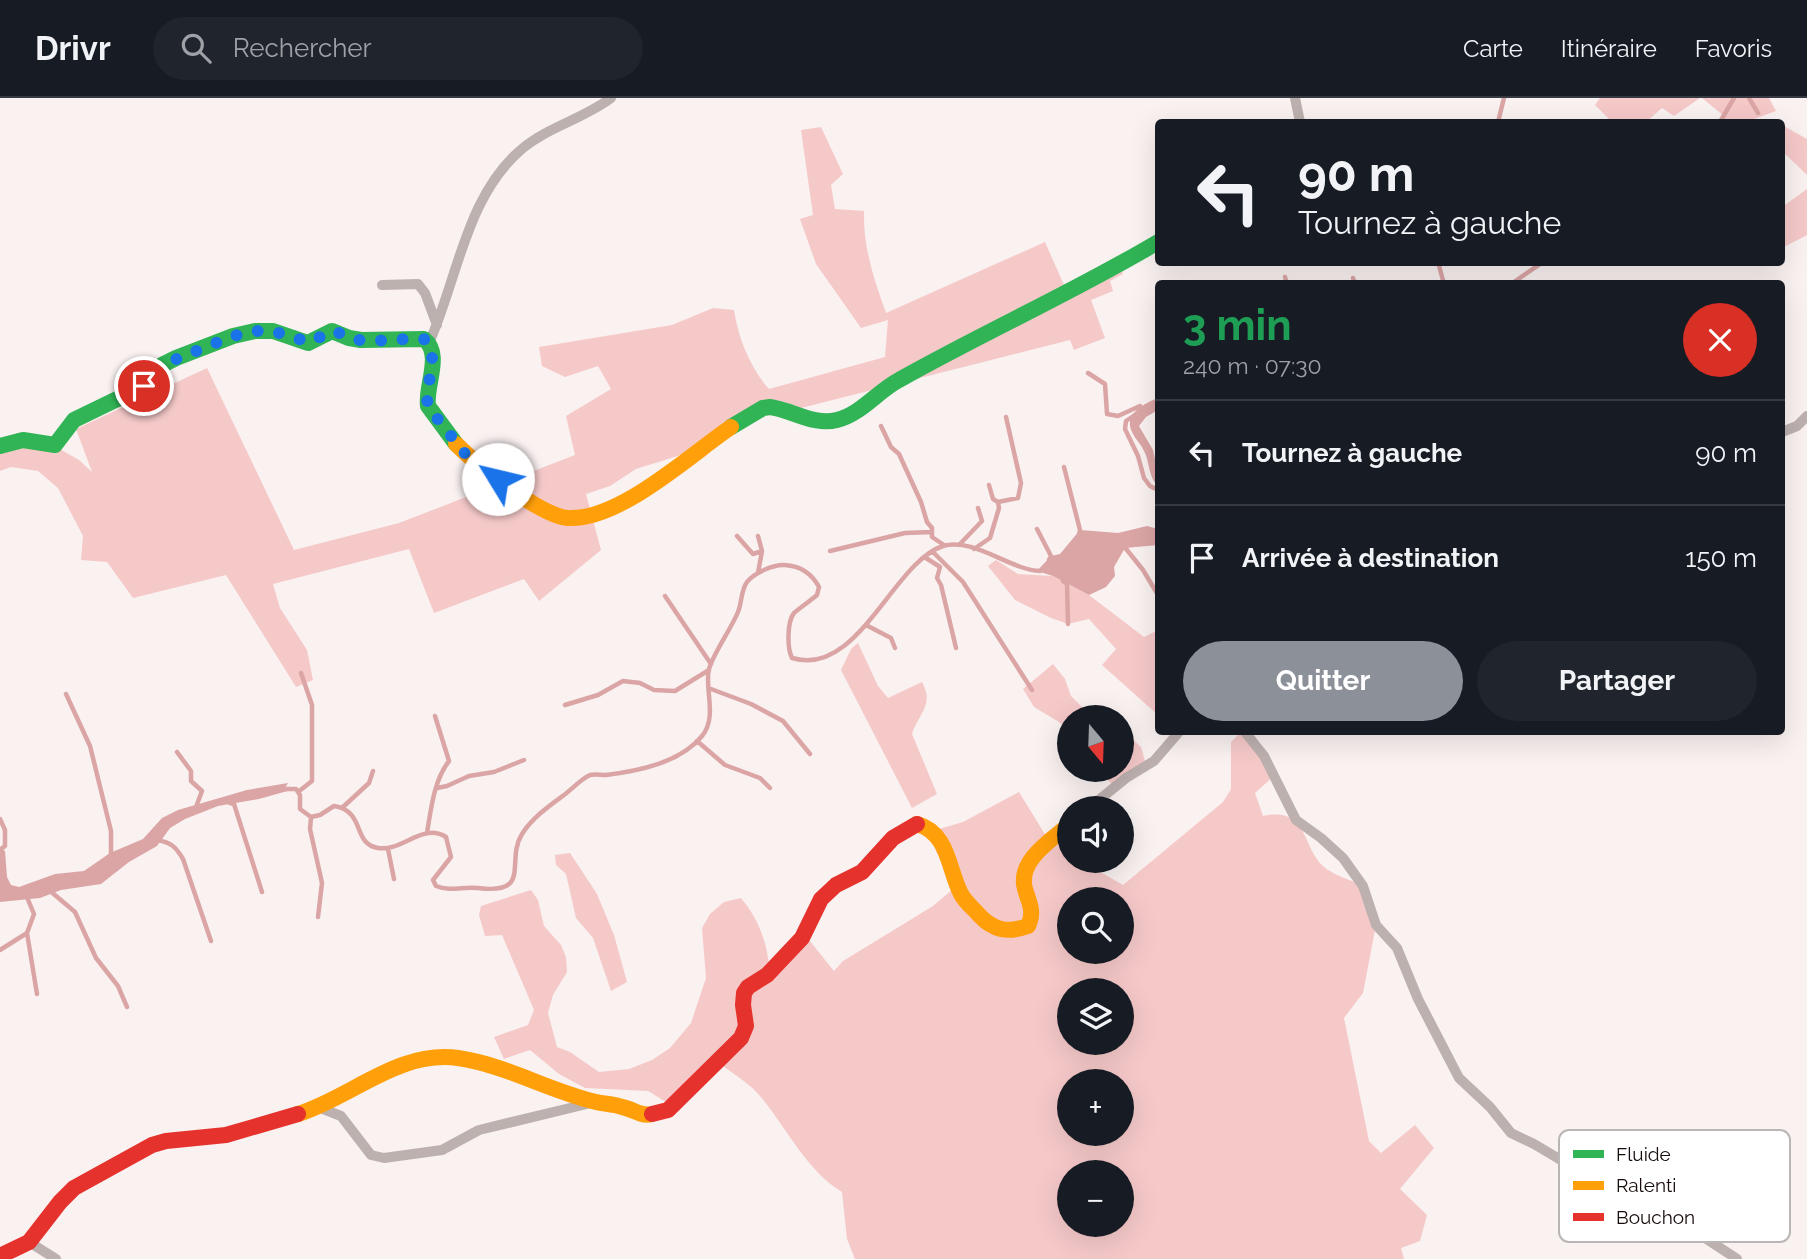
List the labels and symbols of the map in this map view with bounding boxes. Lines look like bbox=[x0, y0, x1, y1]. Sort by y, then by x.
pin bbox=[114, 356, 174, 416]
position arrow bbox=[461, 442, 535, 516]
north arrow bbox=[1057, 705, 1134, 782]
legend bbox=[1559, 1130, 1790, 1242]
text: Fluide bbox=[1616, 1143, 1671, 1165]
text: Ralenti bbox=[1616, 1174, 1676, 1196]
text: Bouchon bbox=[1616, 1206, 1695, 1228]

